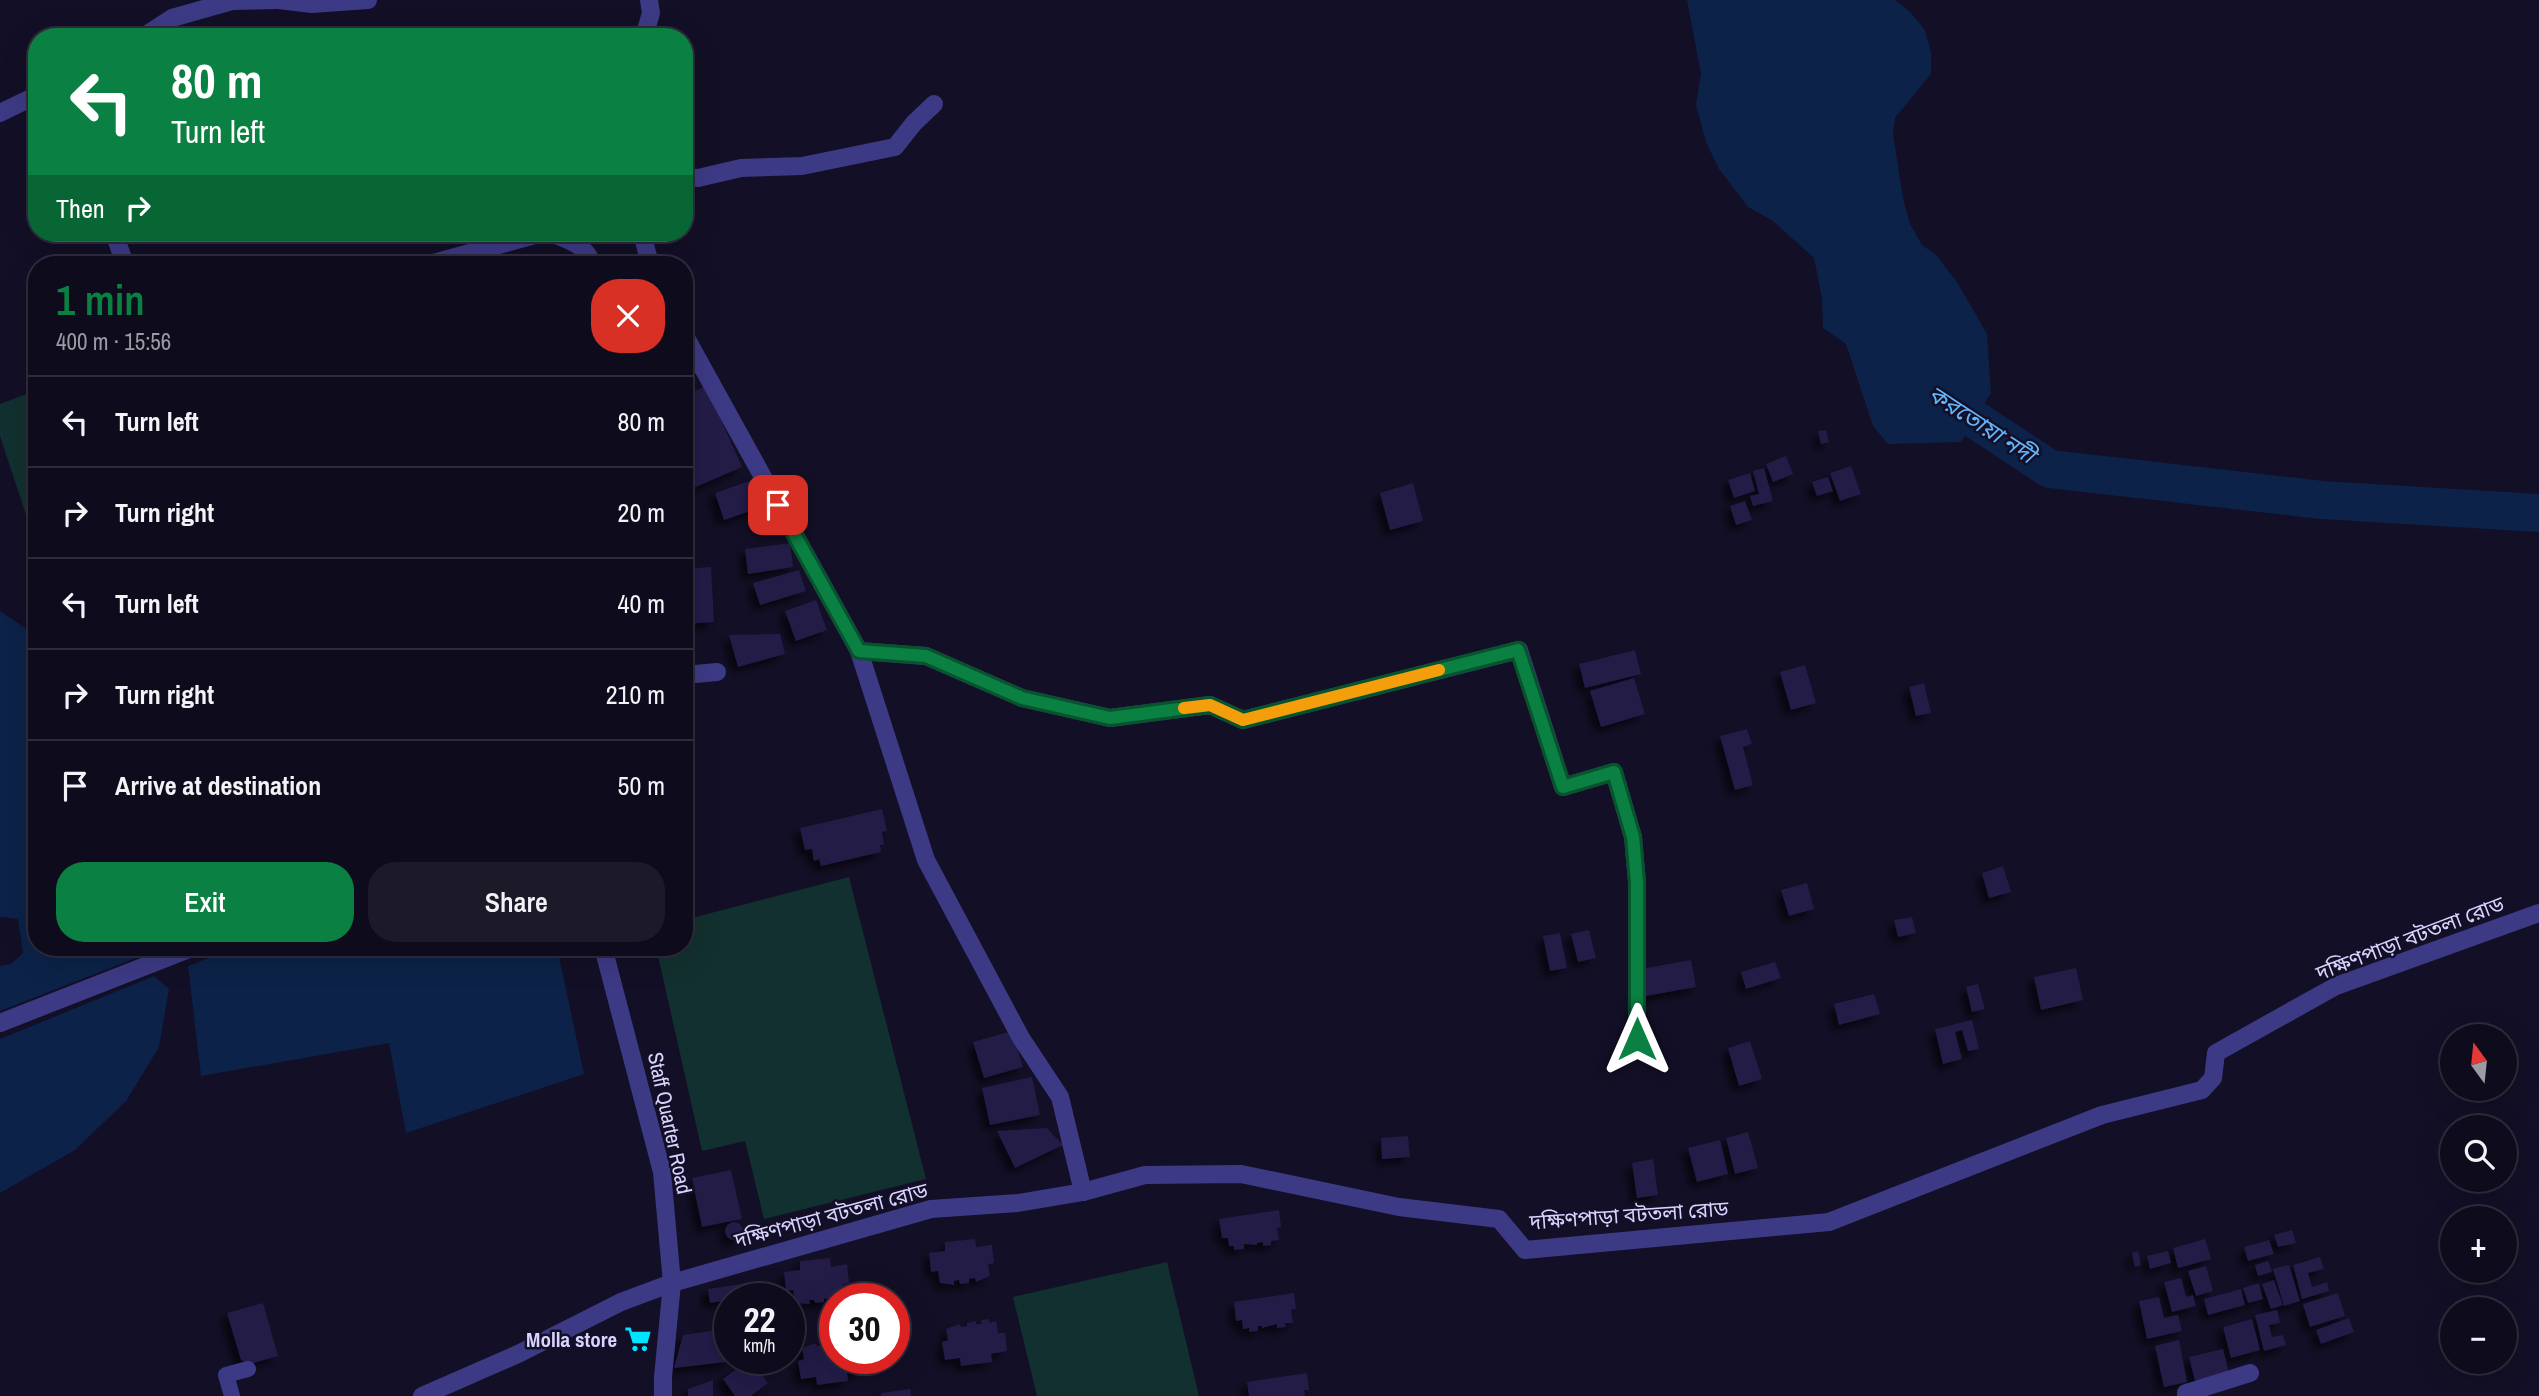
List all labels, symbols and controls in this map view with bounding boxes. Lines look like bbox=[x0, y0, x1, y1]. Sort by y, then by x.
text: 80 m bbox=[171, 47, 263, 113]
icon: left bbox=[56, 56, 147, 147]
text: Turn left bbox=[171, 110, 265, 153]
icon: right bbox=[119, 189, 157, 227]
text: Then bbox=[56, 191, 105, 226]
text: 1 min bbox=[56, 272, 145, 328]
button: close bbox=[591, 279, 665, 353]
text: 400 m · 15:56 bbox=[56, 326, 171, 357]
water label: করতোয়া নদী bbox=[1923, 378, 2045, 472]
icon: left bbox=[56, 403, 94, 441]
text: Turn left bbox=[115, 404, 199, 439]
text: 80 m bbox=[618, 404, 665, 439]
pin bbox=[748, 475, 808, 535]
icon: arrive bbox=[759, 486, 797, 524]
icon: right bbox=[56, 494, 94, 532]
text: Turn right bbox=[115, 495, 214, 530]
text: 20 m bbox=[618, 495, 665, 530]
icon: left bbox=[56, 585, 94, 623]
text: Turn left bbox=[115, 586, 199, 621]
text: 40 m bbox=[618, 586, 665, 621]
icon: right bbox=[56, 676, 94, 714]
text: Turn right bbox=[115, 677, 214, 712]
text: 210 m bbox=[606, 677, 665, 712]
icon: arrive bbox=[56, 767, 94, 805]
text: Arrive at destination bbox=[115, 768, 321, 803]
text: 50 m bbox=[618, 768, 665, 803]
button: Exit bbox=[56, 862, 354, 942]
button: Share bbox=[368, 862, 665, 942]
street label: দক্ষিণপাড়া বটতলা রোড bbox=[2311, 888, 2509, 988]
position arrow bbox=[1600, 1002, 1674, 1076]
north arrow bbox=[2440, 1024, 2516, 1101]
map controls bbox=[2440, 1024, 2517, 1374]
street label: Staff Quarter Road bbox=[641, 1049, 699, 1197]
button: search bbox=[2440, 1115, 2517, 1192]
street label: দক্ষিণপাড়া বটতলা রোড bbox=[730, 1175, 932, 1255]
street label: দক্ষিণপাড়া বটতলা রোড bbox=[1528, 1194, 1731, 1236]
button: + bbox=[2440, 1206, 2517, 1283]
speed limit sign: 30 bbox=[819, 1283, 910, 1374]
text: 22 bbox=[744, 1296, 775, 1343]
button: − bbox=[2440, 1297, 2517, 1374]
supermarket icon: Molla store bbox=[623, 1324, 653, 1354]
place label: Molla store bbox=[526, 1325, 617, 1354]
text: km/h bbox=[744, 1333, 776, 1358]

